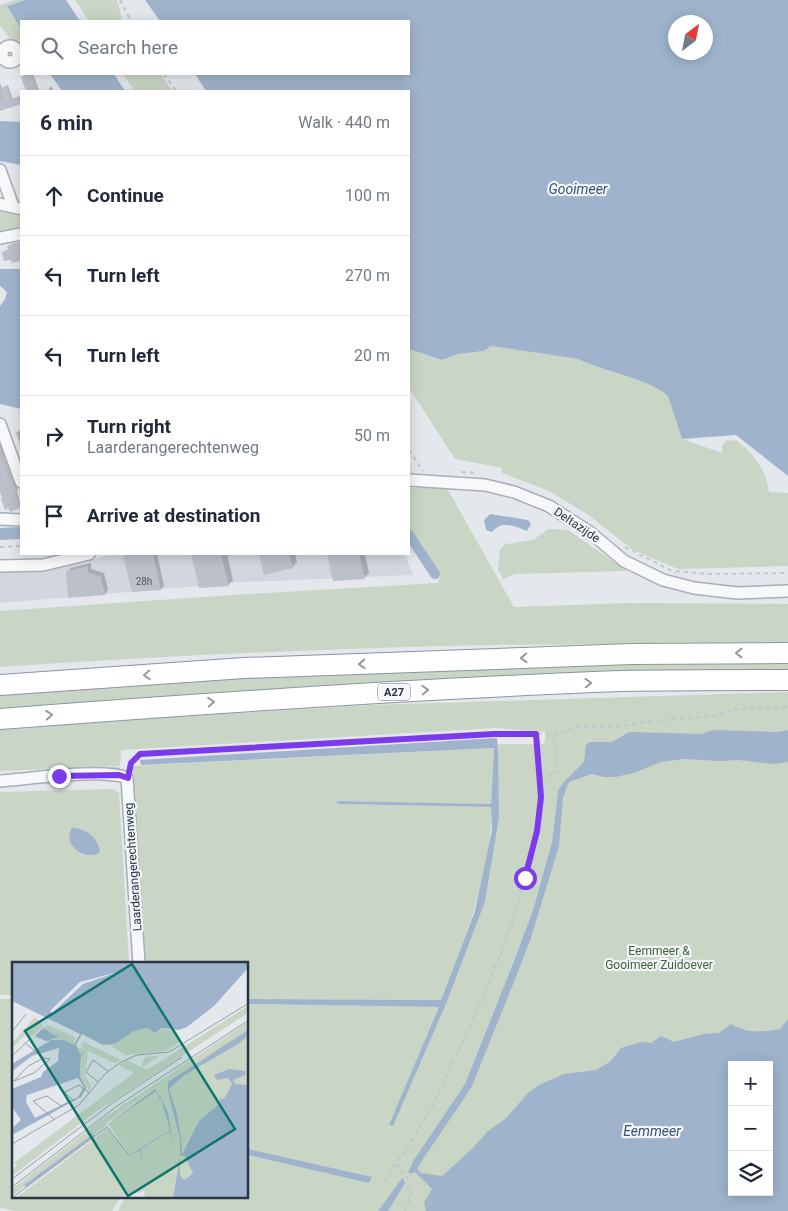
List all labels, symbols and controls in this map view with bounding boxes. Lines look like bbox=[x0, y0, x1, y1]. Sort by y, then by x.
north arrow bbox=[668, 15, 713, 60]
search box bbox=[20, 20, 410, 75]
icon: search bbox=[38, 34, 66, 62]
text: Search here bbox=[78, 36, 178, 59]
text: 6 min bbox=[40, 111, 93, 135]
text: Walk · 440 m bbox=[298, 113, 390, 132]
water label: Gooimeer bbox=[549, 181, 608, 197]
icon: ahead bbox=[40, 182, 68, 210]
text: Continue bbox=[87, 184, 164, 207]
text: 100 m bbox=[345, 186, 390, 205]
icon: left bbox=[40, 262, 68, 290]
text: Turn left bbox=[87, 264, 160, 287]
text: 270 m bbox=[345, 266, 390, 285]
icon: left bbox=[40, 342, 68, 370]
text: Turn left bbox=[87, 344, 160, 367]
text: 20 m bbox=[354, 346, 390, 365]
text: Turn right bbox=[87, 415, 171, 438]
icon: right bbox=[40, 422, 68, 450]
text: 50 m bbox=[354, 426, 390, 445]
text: Laarderangerechtenweg bbox=[87, 438, 259, 457]
icon: arrive bbox=[40, 502, 68, 530]
text: Arrive at destination bbox=[87, 504, 260, 527]
street label: Deltazijde bbox=[551, 505, 603, 545]
house number: 28h bbox=[136, 576, 152, 587]
one-way arrow bbox=[735, 648, 743, 658]
one-way arrow bbox=[520, 652, 528, 663]
one-way arrow bbox=[358, 658, 366, 669]
one-way arrow bbox=[143, 669, 151, 680]
one-way arrow bbox=[584, 678, 592, 688]
road number: A27 bbox=[378, 684, 410, 700]
one-way arrow bbox=[422, 685, 430, 696]
one-way arrow bbox=[207, 697, 215, 708]
one-way arrow bbox=[45, 710, 53, 721]
route end bbox=[48, 765, 71, 788]
street label: Laarderangerechtenweg bbox=[122, 802, 144, 932]
route start bbox=[514, 867, 537, 890]
park label: Eemmeer & Gooimeer Zuidoever bbox=[605, 944, 713, 972]
inset map bbox=[12, 962, 249, 1198]
map controls bbox=[728, 1061, 773, 1196]
button: + bbox=[728, 1061, 773, 1106]
button: − bbox=[728, 1106, 773, 1151]
water label: Eemmeer bbox=[623, 1123, 681, 1139]
button: layers bbox=[728, 1151, 773, 1196]

